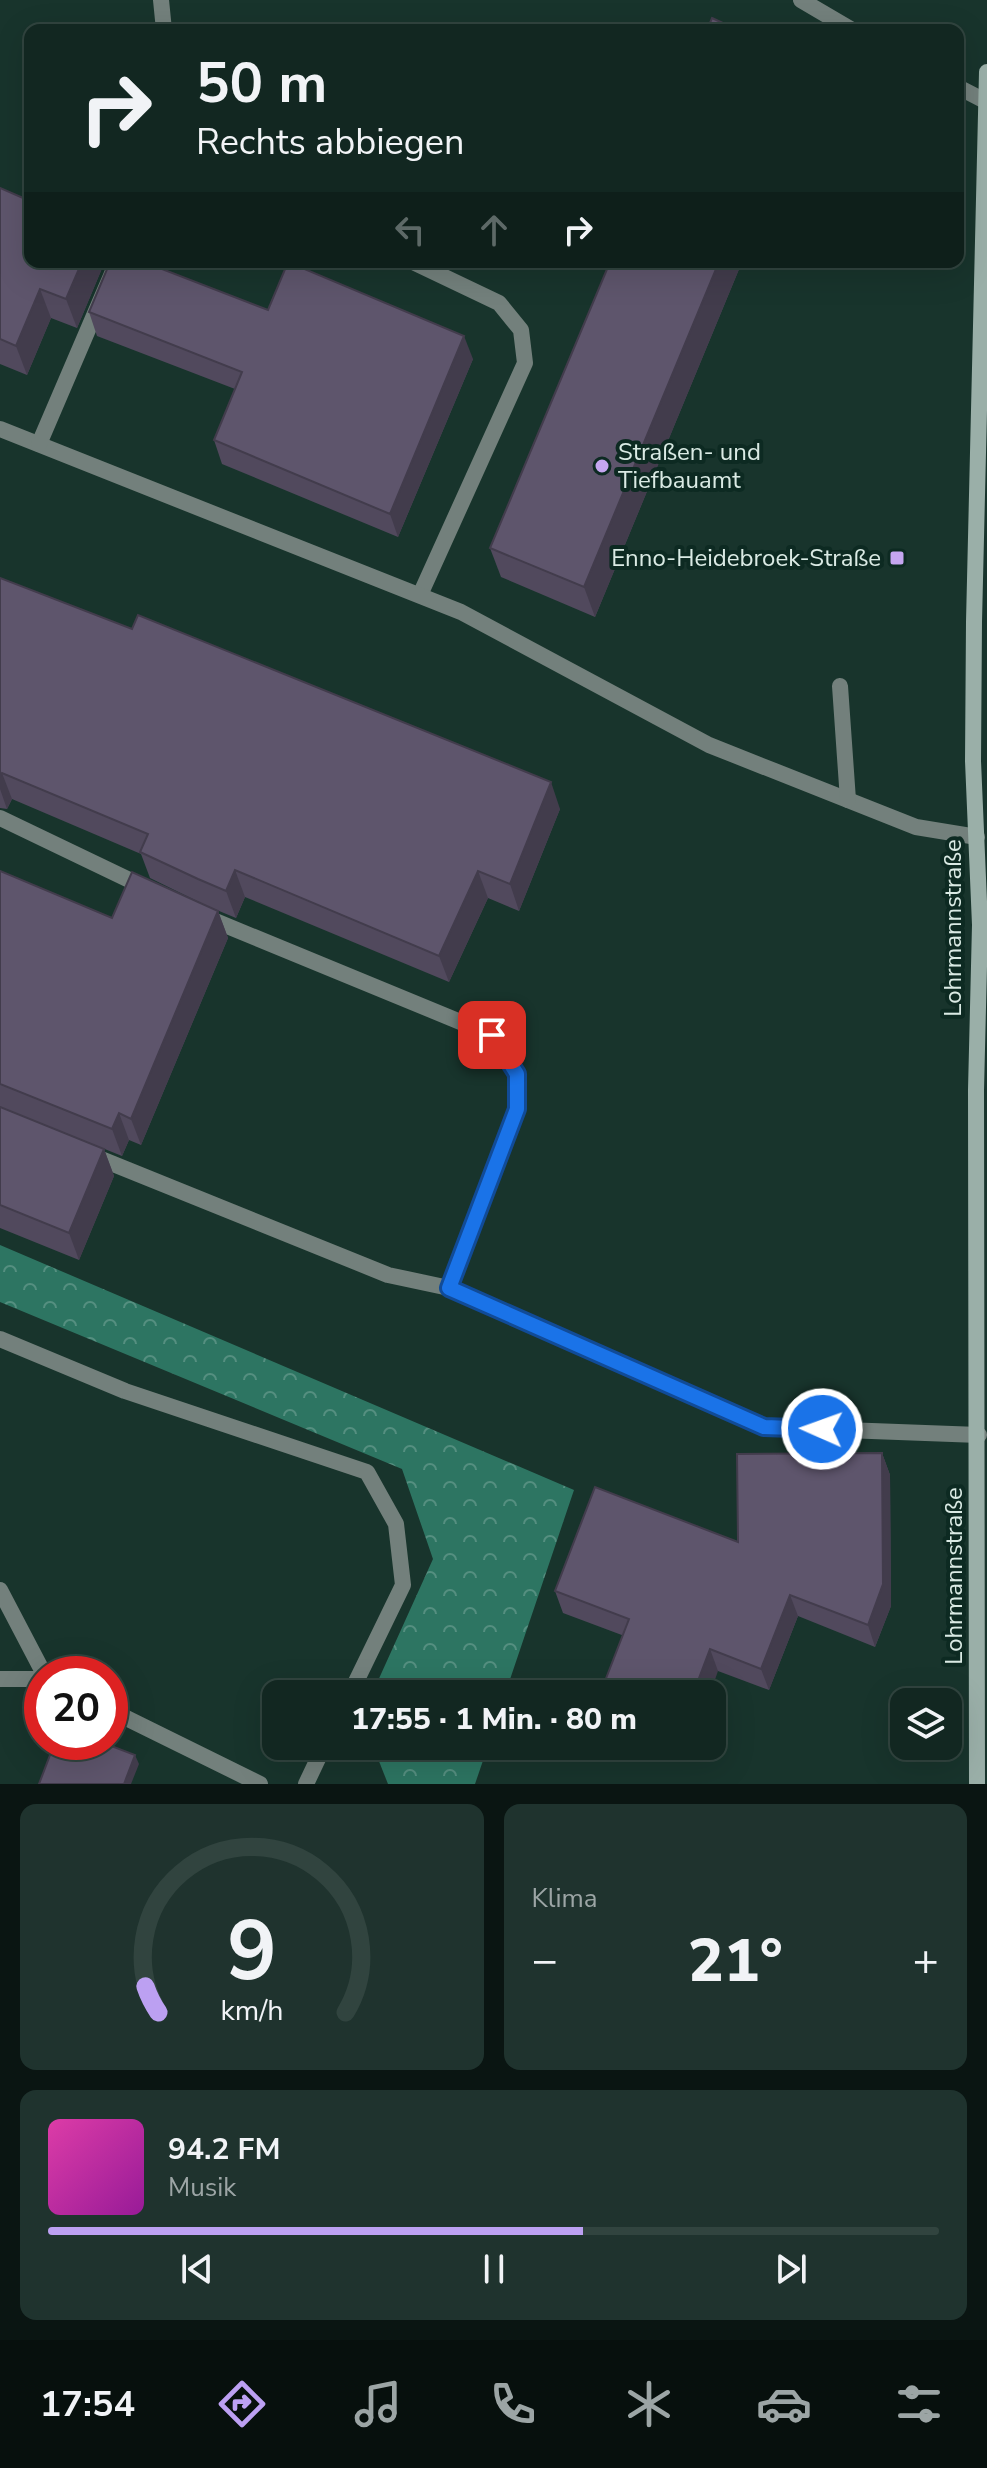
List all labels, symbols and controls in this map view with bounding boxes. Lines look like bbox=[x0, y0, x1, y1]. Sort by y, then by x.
text: 50 m bbox=[196, 45, 327, 122]
icon: right bbox=[64, 56, 168, 160]
text: Rechts abbiegen bbox=[196, 118, 464, 167]
icon: left bbox=[388, 208, 432, 252]
icon: ahead bbox=[472, 208, 516, 252]
icon: right bbox=[556, 208, 600, 252]
place label: Straßen- und Tiefbauamt bbox=[618, 436, 761, 496]
marker: Straßen- und Tiefbauamt bbox=[593, 457, 611, 475]
place label: Enno-Heidebroek-Straße bbox=[611, 542, 881, 574]
marker: Enno-Heidebroek-Straße bbox=[888, 549, 906, 567]
street label: Lohrmannstraße bbox=[937, 839, 969, 1017]
pin bbox=[458, 1001, 526, 1069]
icon: arrive bbox=[470, 1013, 514, 1057]
position arrow bbox=[780, 1387, 864, 1471]
street label: Lohrmannstraße bbox=[938, 1487, 970, 1665]
speed limit sign: 20 bbox=[24, 1656, 128, 1760]
map controls bbox=[890, 1688, 962, 1760]
button: layers bbox=[890, 1688, 962, 1760]
text: 17:55 · 1 Min. · 80 m bbox=[351, 1699, 637, 1740]
text: Klima bbox=[532, 1881, 598, 1916]
text: 9 bbox=[227, 1895, 277, 2008]
text: 21° bbox=[688, 1920, 783, 2002]
text: − bbox=[532, 1931, 558, 1991]
text: + bbox=[913, 1931, 939, 1991]
text: km/h bbox=[220, 1991, 283, 2030]
text: 94.2 FM bbox=[168, 2129, 280, 2170]
text: Musik bbox=[168, 2170, 236, 2205]
icon: previous bbox=[175, 2247, 219, 2291]
icon: pause bbox=[472, 2247, 516, 2291]
icon: next bbox=[769, 2247, 813, 2291]
icon: directions bbox=[214, 2376, 270, 2432]
icon: music bbox=[350, 2376, 406, 2432]
icon: phone bbox=[485, 2376, 541, 2432]
icon: climate bbox=[621, 2376, 677, 2432]
icon: car bbox=[756, 2376, 812, 2432]
icon: filters bbox=[891, 2376, 947, 2432]
text: 17:54 bbox=[40, 2380, 135, 2429]

